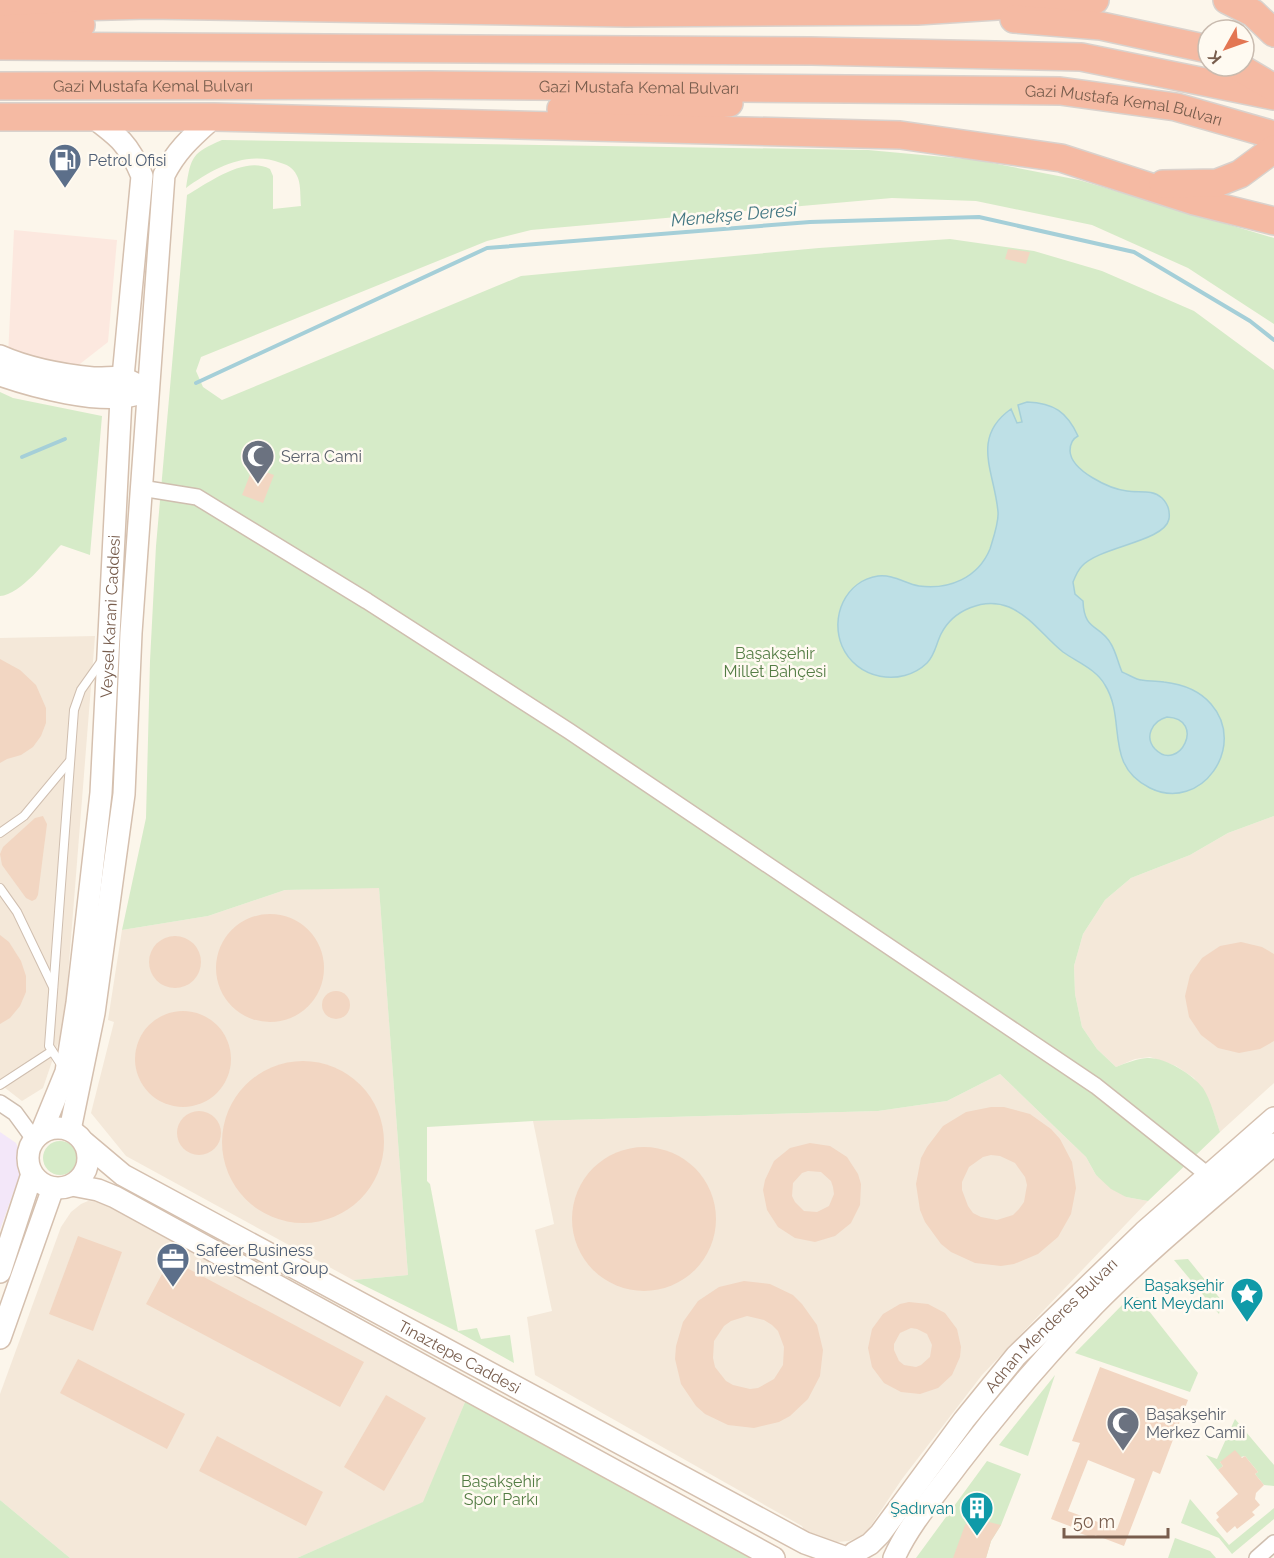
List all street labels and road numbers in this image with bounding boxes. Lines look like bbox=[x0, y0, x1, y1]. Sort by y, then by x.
street label: Gazi Mustafa Kemal Bulvarı bbox=[53, 76, 253, 96]
street label: Gazi Mustafa Kemal Bulvarı bbox=[539, 77, 739, 98]
street label: Gazi Mustafa Kemal Bulvarı bbox=[1025, 82, 1225, 130]
street label: Veysel Karani Caddesi bbox=[97, 534, 124, 698]
street label: Adnan Menderes Bulvarı bbox=[981, 1254, 1121, 1397]
street label: Tınaztepe Caddesi bbox=[395, 1316, 524, 1398]

